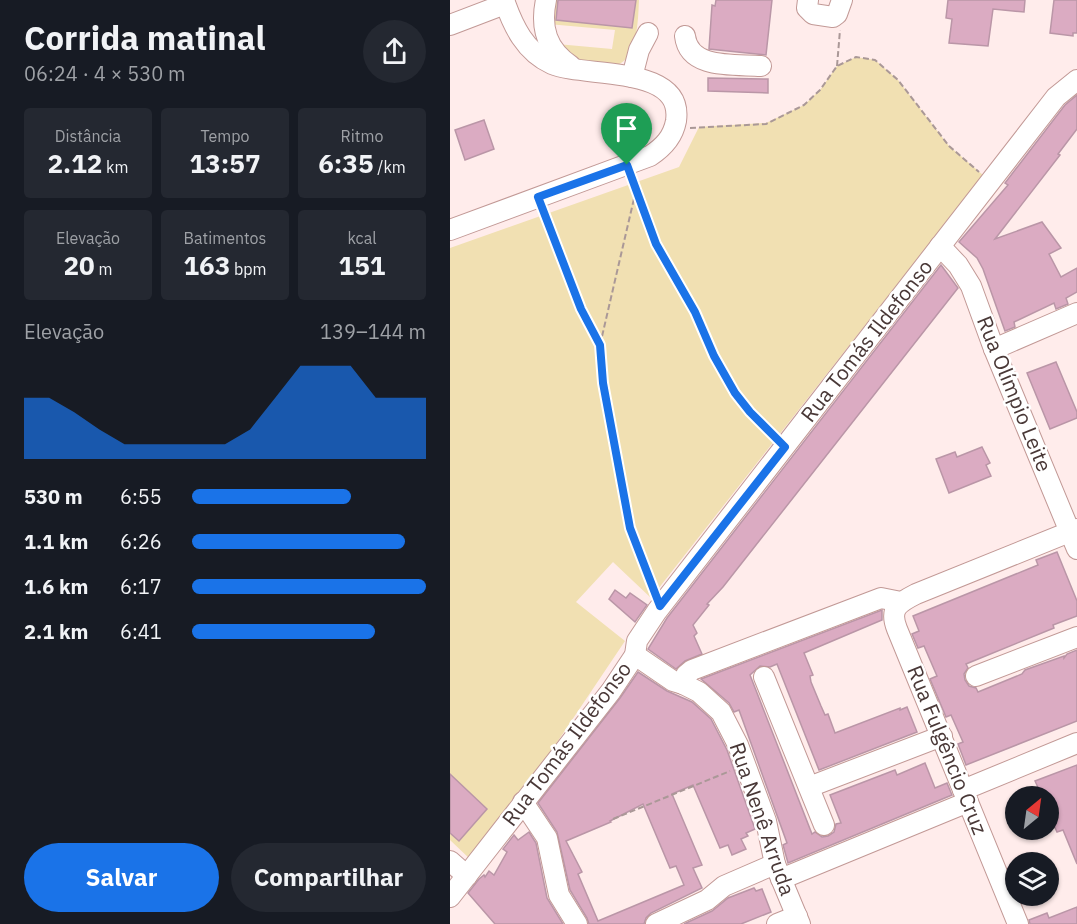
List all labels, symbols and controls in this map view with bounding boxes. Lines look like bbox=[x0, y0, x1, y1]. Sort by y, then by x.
text: Corrida matinal bbox=[24, 16, 265, 59]
button: share bbox=[363, 20, 426, 83]
text: 06:24 · 4 × 530 m bbox=[24, 60, 185, 87]
pin bbox=[601, 103, 652, 165]
icon: arrive bbox=[610, 112, 643, 145]
text: Distância bbox=[55, 126, 121, 146]
text: Tempo bbox=[200, 126, 250, 146]
text: Ritmo bbox=[341, 126, 383, 146]
text: 2.12 bbox=[47, 146, 102, 180]
text: 13:57 bbox=[190, 146, 260, 180]
text: 6:35 bbox=[318, 146, 374, 180]
text: km bbox=[102, 157, 129, 177]
text: /km bbox=[374, 157, 406, 177]
text: Elevação bbox=[56, 228, 120, 248]
text: Batimentos bbox=[184, 228, 266, 248]
text: kcal bbox=[347, 228, 377, 248]
text: 20 bbox=[64, 248, 95, 282]
text: 163 bbox=[183, 248, 230, 282]
text: 151 bbox=[339, 248, 385, 282]
street label: Rua Tomás Ildefonso bbox=[794, 253, 938, 427]
text: m bbox=[95, 259, 112, 279]
text: bpm bbox=[230, 259, 267, 279]
street label: Rua Olímpio Leite bbox=[971, 312, 1059, 476]
text: Elevação bbox=[24, 318, 104, 345]
text: 139–144 m bbox=[320, 318, 426, 345]
text: 530 m bbox=[24, 483, 83, 510]
text: 6:55 bbox=[120, 483, 162, 510]
text: 1.1 km bbox=[24, 528, 88, 555]
text: 6:26 bbox=[120, 528, 162, 555]
text: 1.6 km bbox=[24, 573, 88, 600]
text: 6:17 bbox=[120, 573, 162, 600]
text: 2.1 km bbox=[24, 618, 88, 645]
text: 6:41 bbox=[120, 618, 162, 645]
street label: Rua Tomás Ildefonso bbox=[495, 656, 637, 831]
street label: Rua Fulgêncio Cruz bbox=[901, 661, 995, 838]
street label: Rua Nenê Arruda bbox=[724, 738, 802, 899]
north arrow bbox=[1005, 786, 1059, 840]
map controls bbox=[1005, 786, 1059, 906]
button: Salvar bbox=[24, 843, 219, 912]
button: Compartilhar bbox=[231, 843, 426, 912]
button: layers bbox=[1005, 852, 1059, 906]

